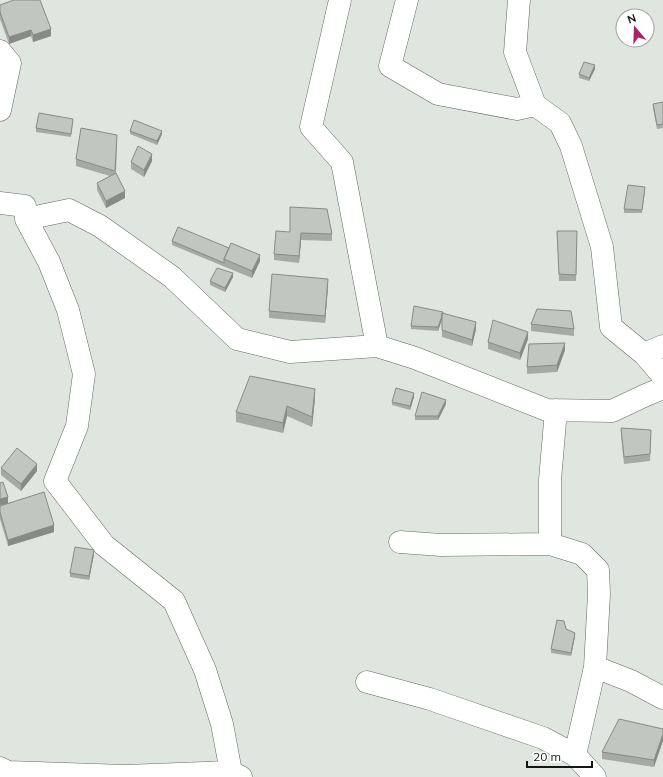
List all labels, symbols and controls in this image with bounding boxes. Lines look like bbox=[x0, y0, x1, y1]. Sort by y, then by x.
north arrow bbox=[615, 8, 655, 48]
text: N bbox=[626, 11, 638, 27]
scale bar bbox=[527, 743, 592, 769]
text: 20 m bbox=[533, 749, 561, 764]

